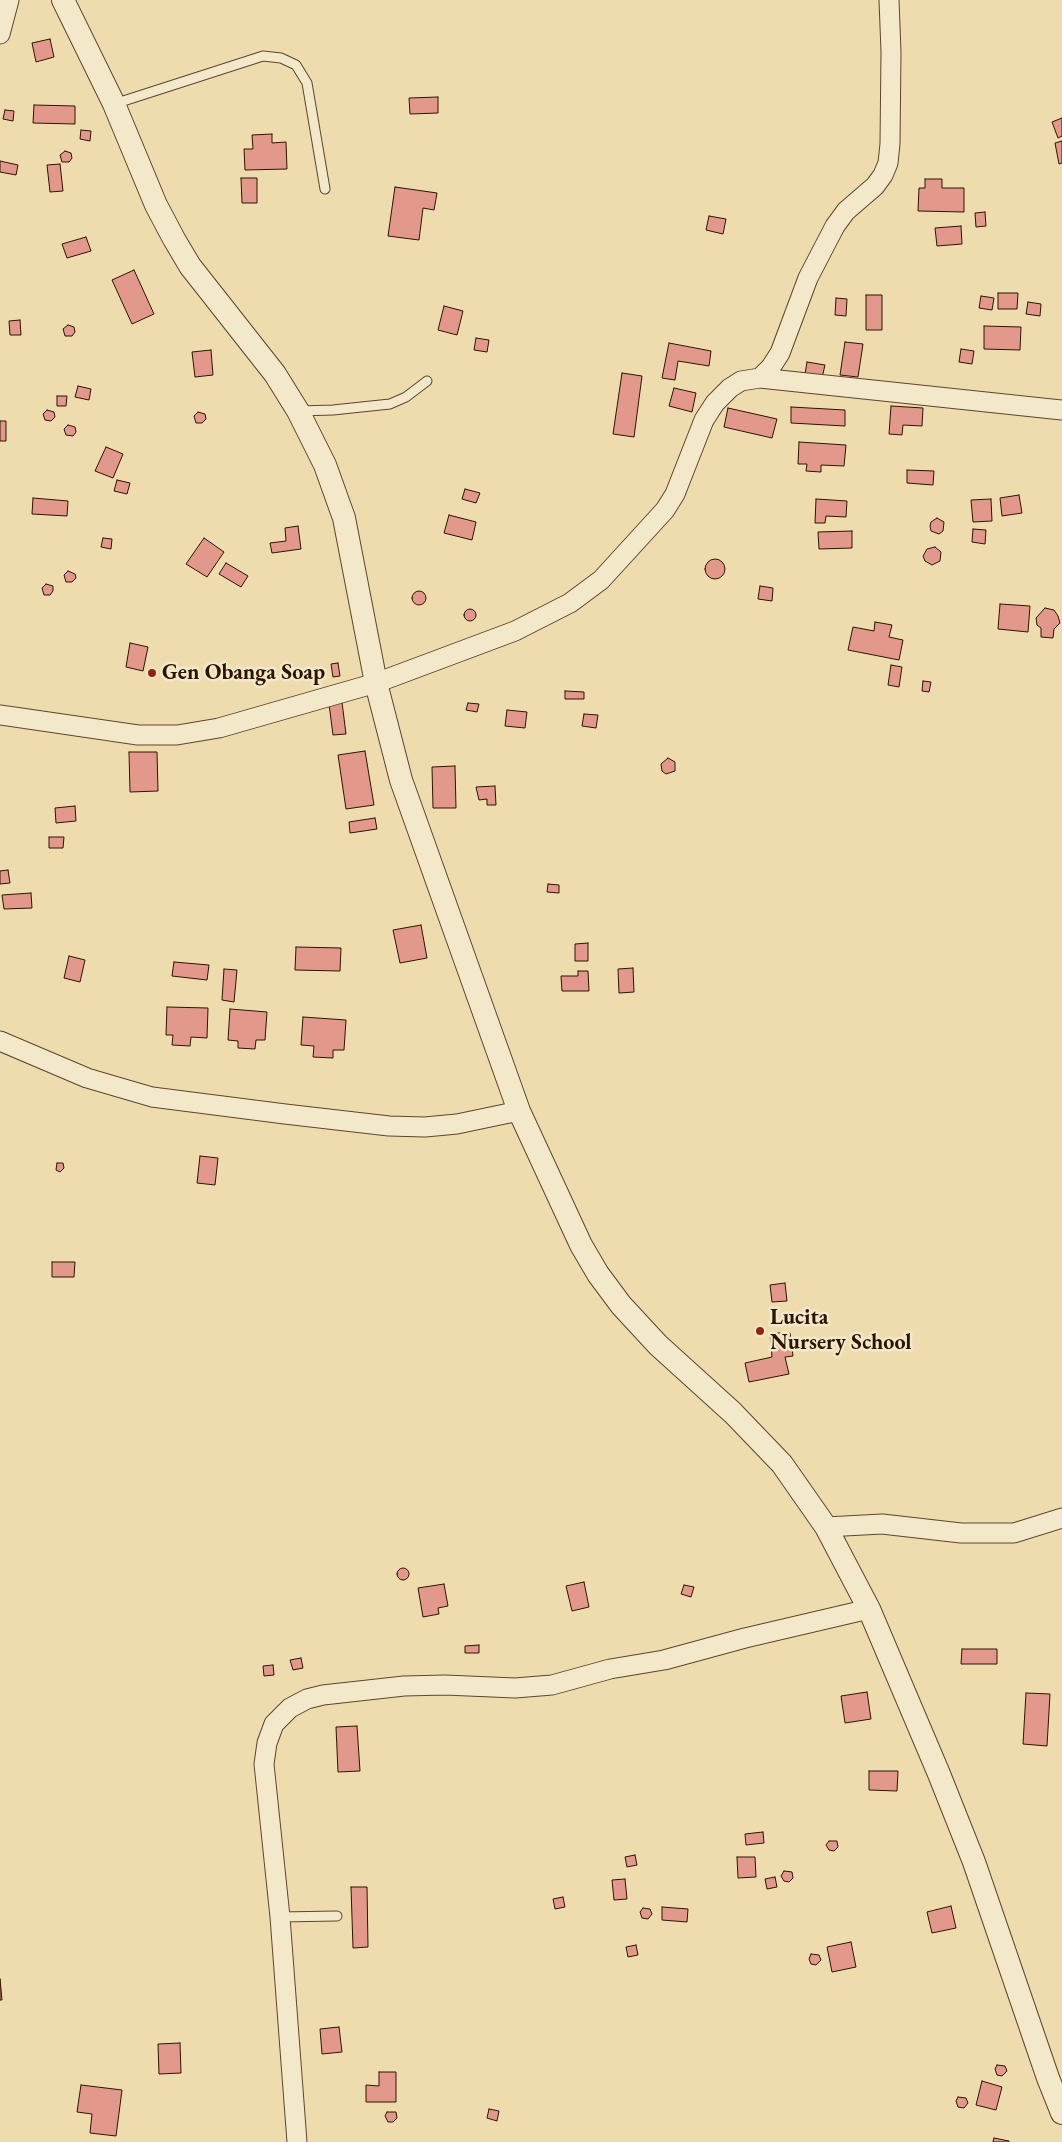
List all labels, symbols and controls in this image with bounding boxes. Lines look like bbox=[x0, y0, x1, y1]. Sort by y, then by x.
place label: Gen Obanga Soap bbox=[162, 660, 325, 686]
marker: Gen Obanga Soap bbox=[146, 667, 158, 679]
place label: Lucita Nursery School bbox=[770, 1305, 911, 1356]
marker: Lucita Nursery School bbox=[754, 1325, 766, 1337]

